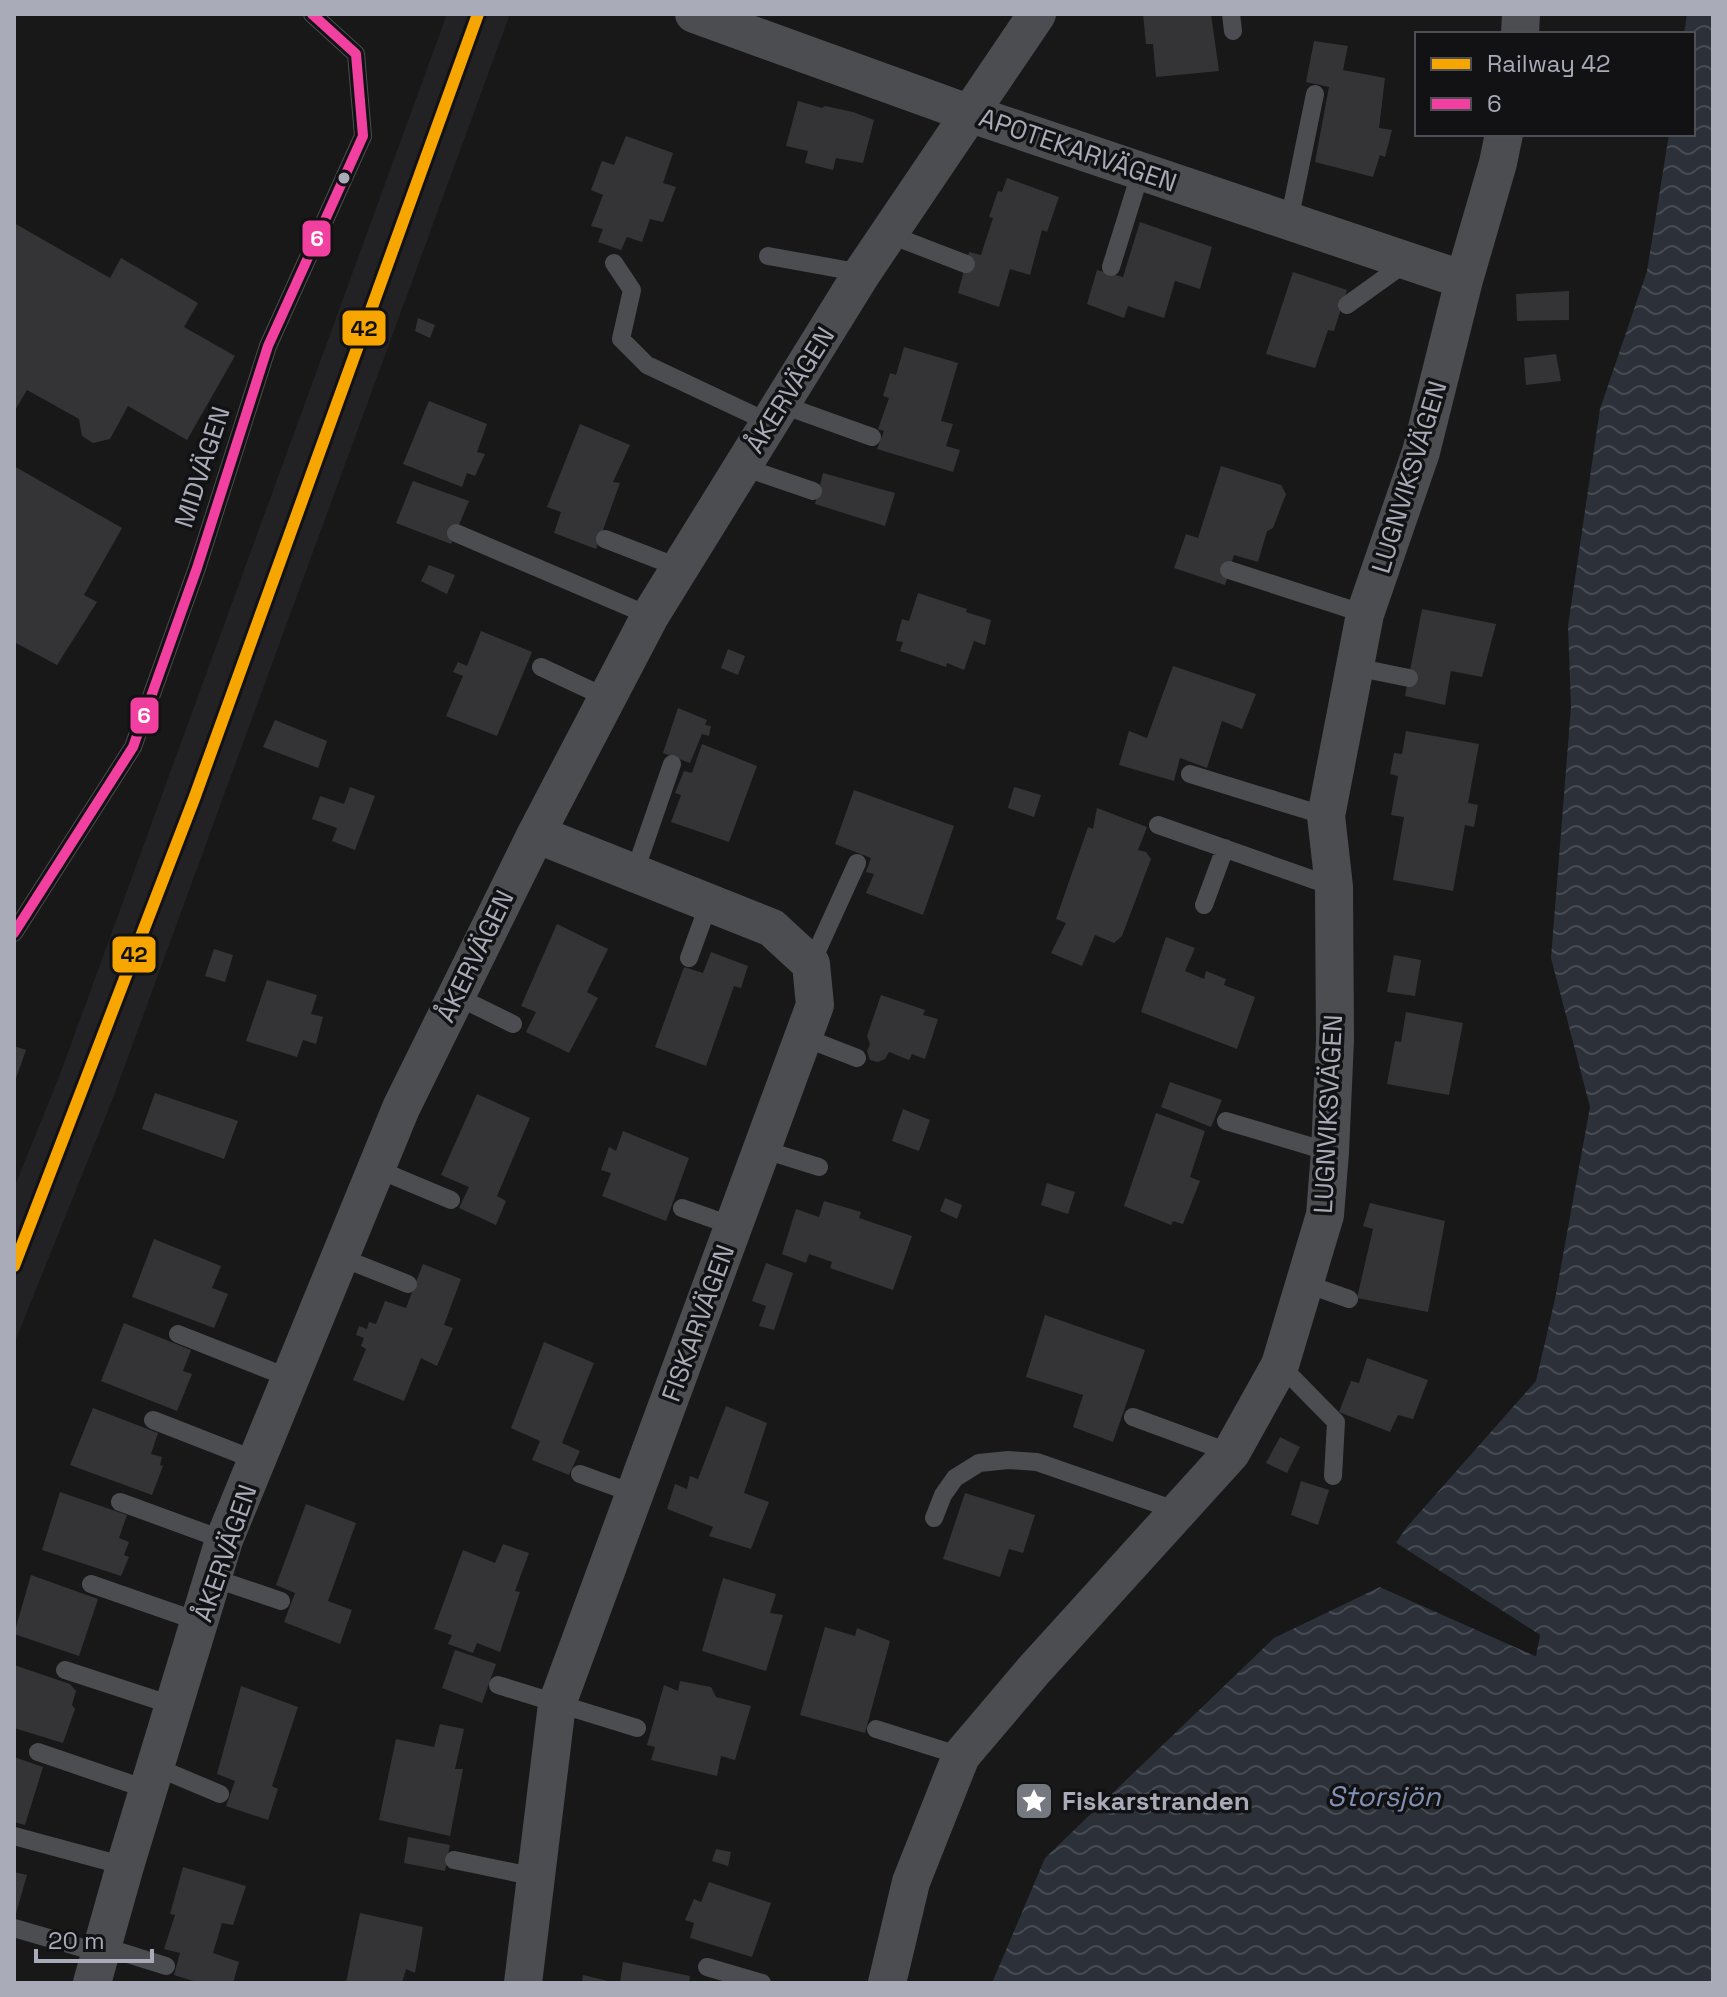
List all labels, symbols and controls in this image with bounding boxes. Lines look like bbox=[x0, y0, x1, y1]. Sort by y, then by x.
legend bbox=[1415, 32, 1695, 136]
text: Railway 42 bbox=[1487, 48, 1611, 79]
text: 6 bbox=[1487, 88, 1502, 119]
street label: APOTEKARVÄGEN bbox=[975, 100, 1181, 200]
unlabelled marker bbox=[336, 170, 352, 186]
line badge: 6 bbox=[301, 219, 332, 258]
text: 6 bbox=[310, 224, 324, 252]
line badge: 42 bbox=[341, 309, 387, 347]
text: 42 bbox=[350, 314, 378, 342]
street label: ÅKERVÄGEN bbox=[738, 320, 842, 460]
street label: LUGNVIKSVÄGEN bbox=[1364, 377, 1454, 577]
street label: MIDVÄGEN bbox=[166, 402, 238, 532]
line badge: 6 bbox=[129, 696, 160, 735]
text: 6 bbox=[137, 701, 151, 729]
street label: ÅKERVÄGEN bbox=[428, 884, 522, 1028]
line badge: 42 bbox=[111, 935, 157, 974]
text: 42 bbox=[120, 940, 148, 968]
street label: LUGNVIKSVÄGEN bbox=[1306, 1014, 1350, 1214]
street label: FISKARVÄGEN bbox=[654, 1240, 742, 1406]
street label: ÅKERVÄGEN bbox=[186, 1480, 264, 1626]
water label: Storsjön bbox=[1327, 1778, 1441, 1814]
place icon: Fiskarstranden bbox=[1013, 1780, 1055, 1822]
place label: Fiskarstranden bbox=[1062, 1784, 1250, 1818]
scale bar bbox=[36, 1913, 152, 1963]
text: 20 m bbox=[48, 1925, 105, 1956]

